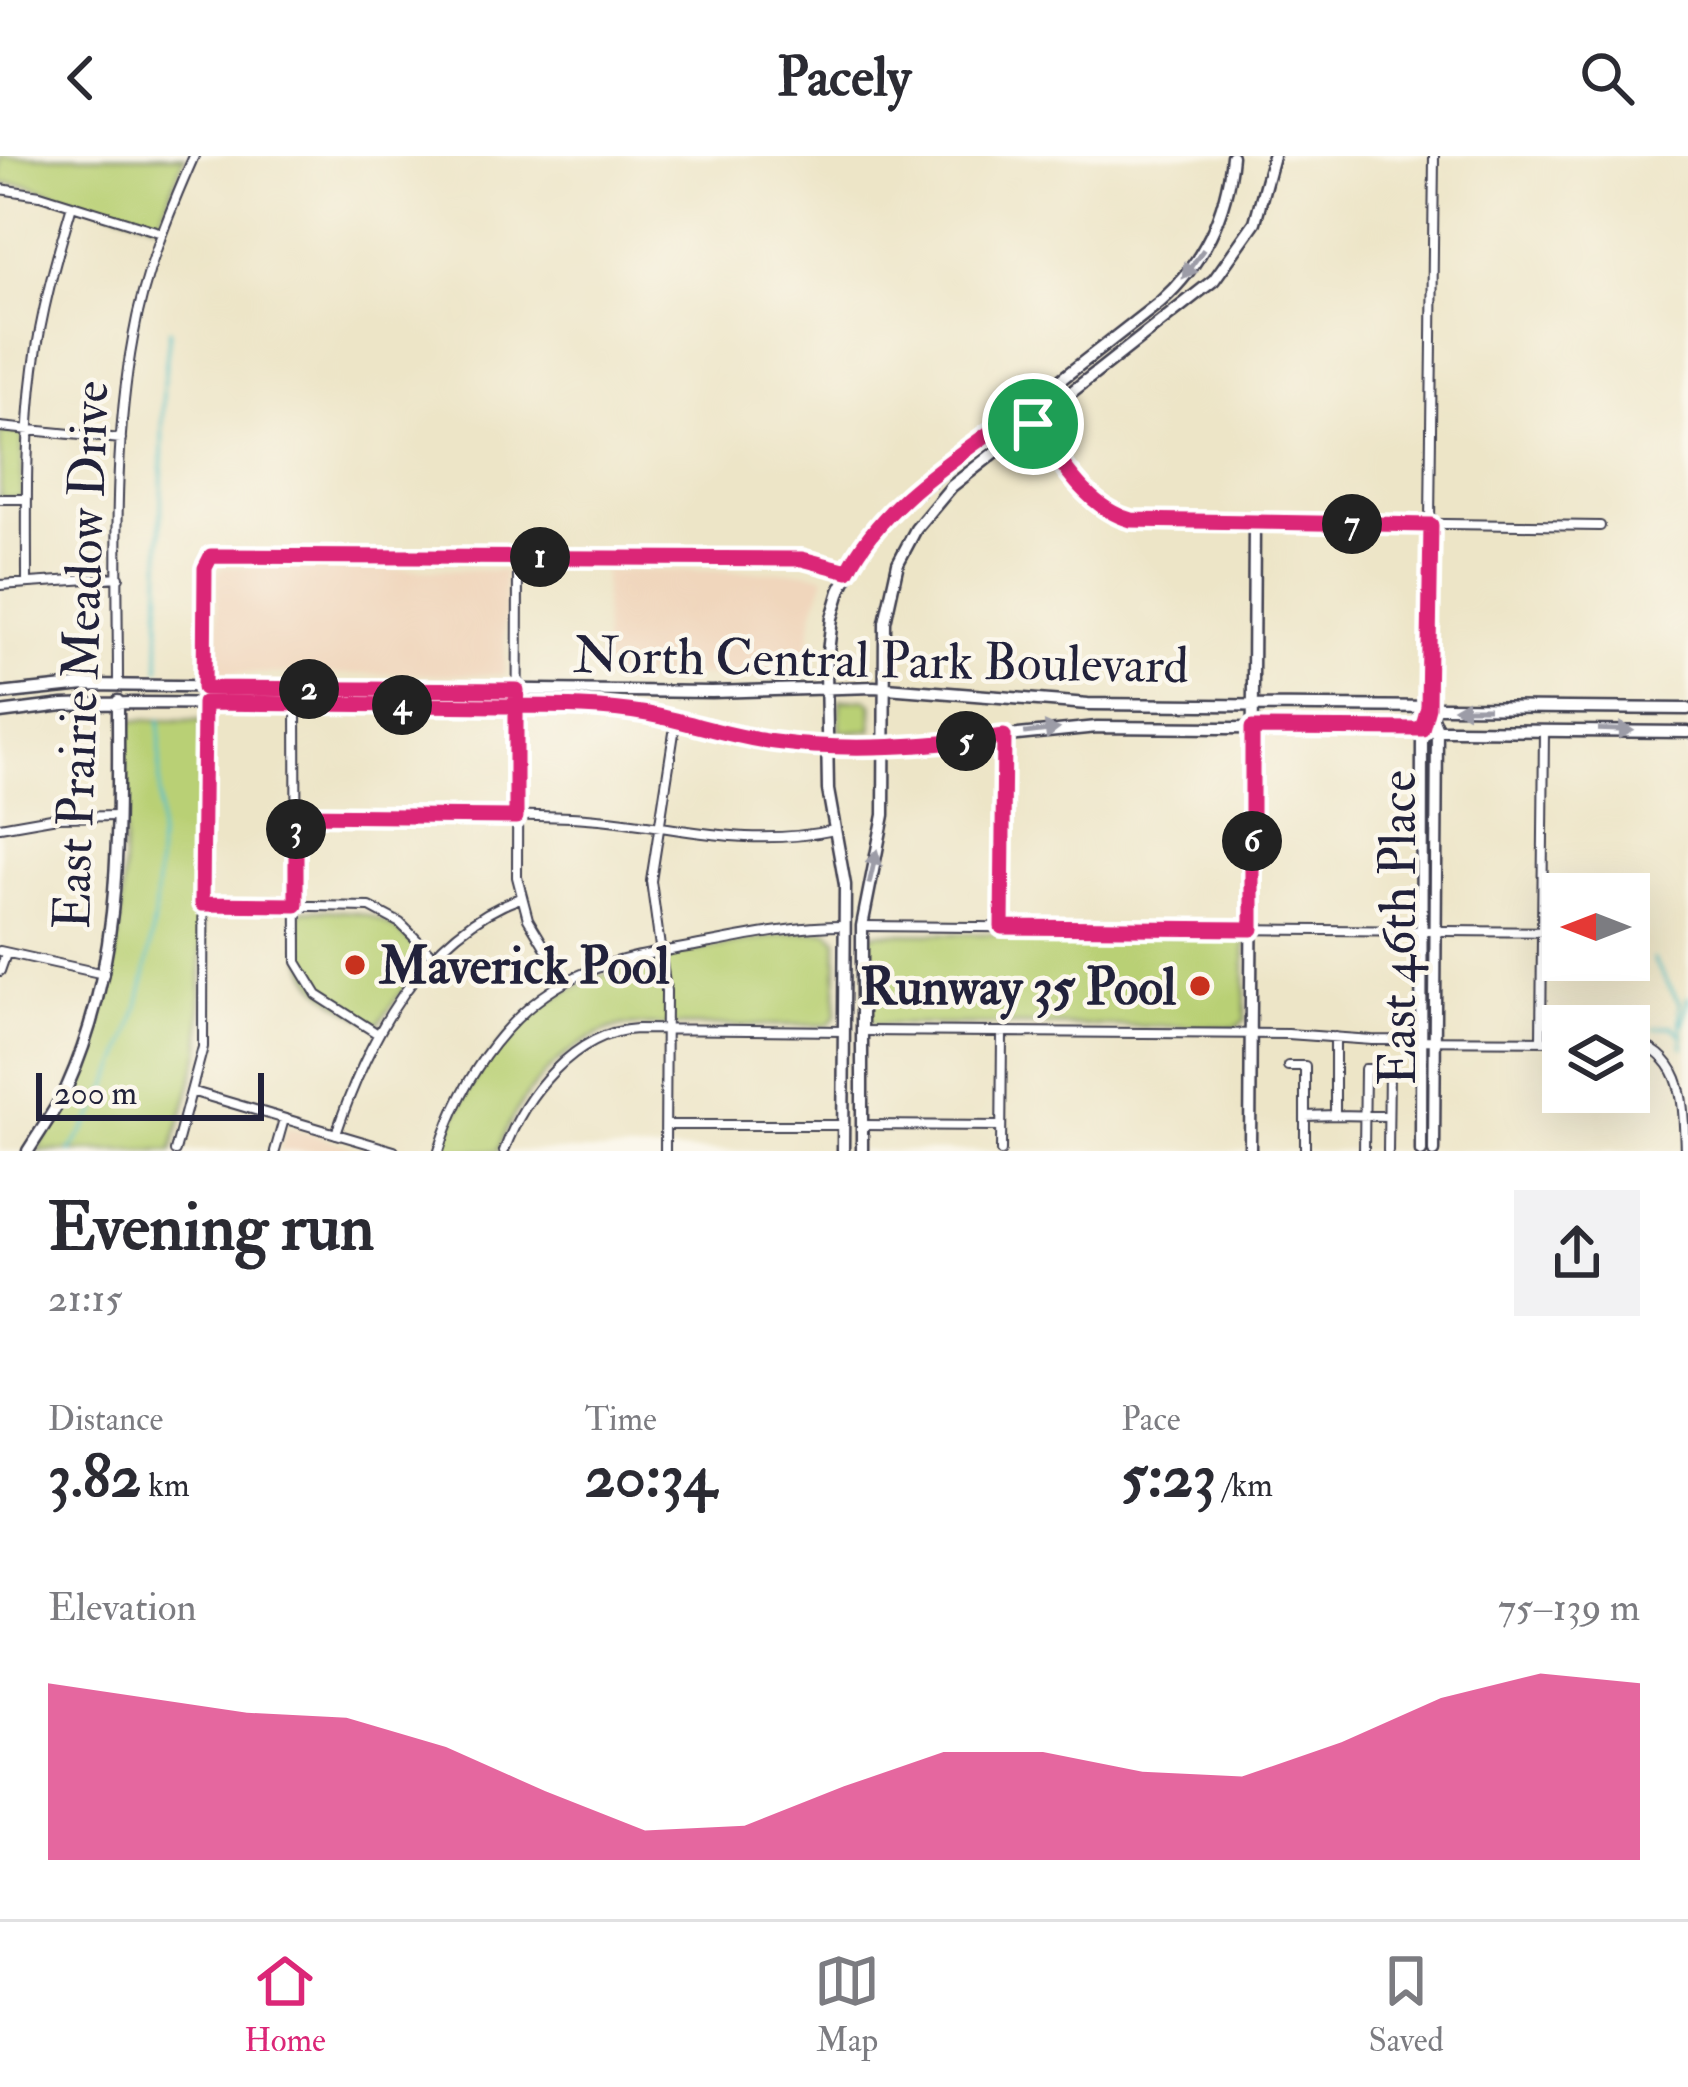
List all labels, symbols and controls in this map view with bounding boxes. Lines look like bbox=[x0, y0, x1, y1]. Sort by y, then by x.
text: Pacely bbox=[777, 44, 911, 112]
icon: back bbox=[48, 45, 114, 111]
icon: search bbox=[1574, 45, 1640, 111]
one-way arrow bbox=[1182, 248, 1205, 280]
pin bbox=[982, 373, 1084, 475]
street label: East Prairie Meadow Drive bbox=[40, 380, 124, 930]
icon: arrive bbox=[1000, 391, 1066, 457]
pin: 7 bbox=[1322, 494, 1382, 554]
text: 7 bbox=[1344, 503, 1360, 544]
pin: 1 bbox=[510, 527, 570, 587]
text: 1 bbox=[534, 536, 546, 577]
street label: North Central Park Boulevard bbox=[573, 624, 1189, 698]
pin: 2 bbox=[279, 659, 339, 719]
text: 2 bbox=[301, 668, 317, 709]
pin: 4 bbox=[372, 675, 432, 735]
text: 4 bbox=[393, 684, 411, 725]
one-way arrow bbox=[1451, 698, 1489, 718]
pin: 5 bbox=[936, 711, 996, 771]
text: 5 bbox=[959, 720, 973, 761]
one-way arrow bbox=[1024, 721, 1061, 740]
one-way arrow bbox=[1598, 721, 1636, 740]
street label: East 46th Place bbox=[1367, 770, 1431, 1086]
pin: 3 bbox=[266, 799, 326, 859]
text: 3 bbox=[290, 808, 302, 849]
pin: 6 bbox=[1222, 811, 1282, 871]
text: 6 bbox=[1244, 820, 1260, 861]
one-way arrow bbox=[864, 848, 883, 885]
north arrow bbox=[1542, 873, 1650, 981]
map controls bbox=[1542, 873, 1650, 1113]
place label: Maverick Pool bbox=[378, 935, 670, 999]
marker: Maverick Pool bbox=[342, 952, 368, 978]
place label: Runway 35 Pool bbox=[860, 956, 1177, 1020]
marker: Runway 35 Pool bbox=[1187, 973, 1213, 999]
button: layers bbox=[1542, 1005, 1650, 1113]
scale bar bbox=[36, 1067, 264, 1120]
text: 200 m bbox=[54, 1073, 137, 1114]
text: Evening run bbox=[48, 1187, 374, 1270]
button: share bbox=[1514, 1190, 1640, 1316]
text: 21:15 bbox=[48, 1274, 122, 1323]
text: Distance bbox=[48, 1399, 163, 1440]
text: Time bbox=[585, 1399, 657, 1440]
text: Pace bbox=[1121, 1399, 1181, 1440]
text: 3.82 bbox=[48, 1440, 141, 1515]
text: 20:34 bbox=[585, 1440, 716, 1515]
text: 5:23 bbox=[1121, 1440, 1216, 1515]
text: km bbox=[141, 1465, 190, 1506]
text: /km bbox=[1216, 1465, 1273, 1506]
text: Elevation bbox=[48, 1583, 197, 1632]
text: 75–139 m bbox=[1498, 1583, 1640, 1632]
tab: Home bbox=[244, 1948, 326, 2061]
tab: Map bbox=[814, 1948, 880, 2061]
tab: Saved bbox=[1368, 1948, 1444, 2061]

